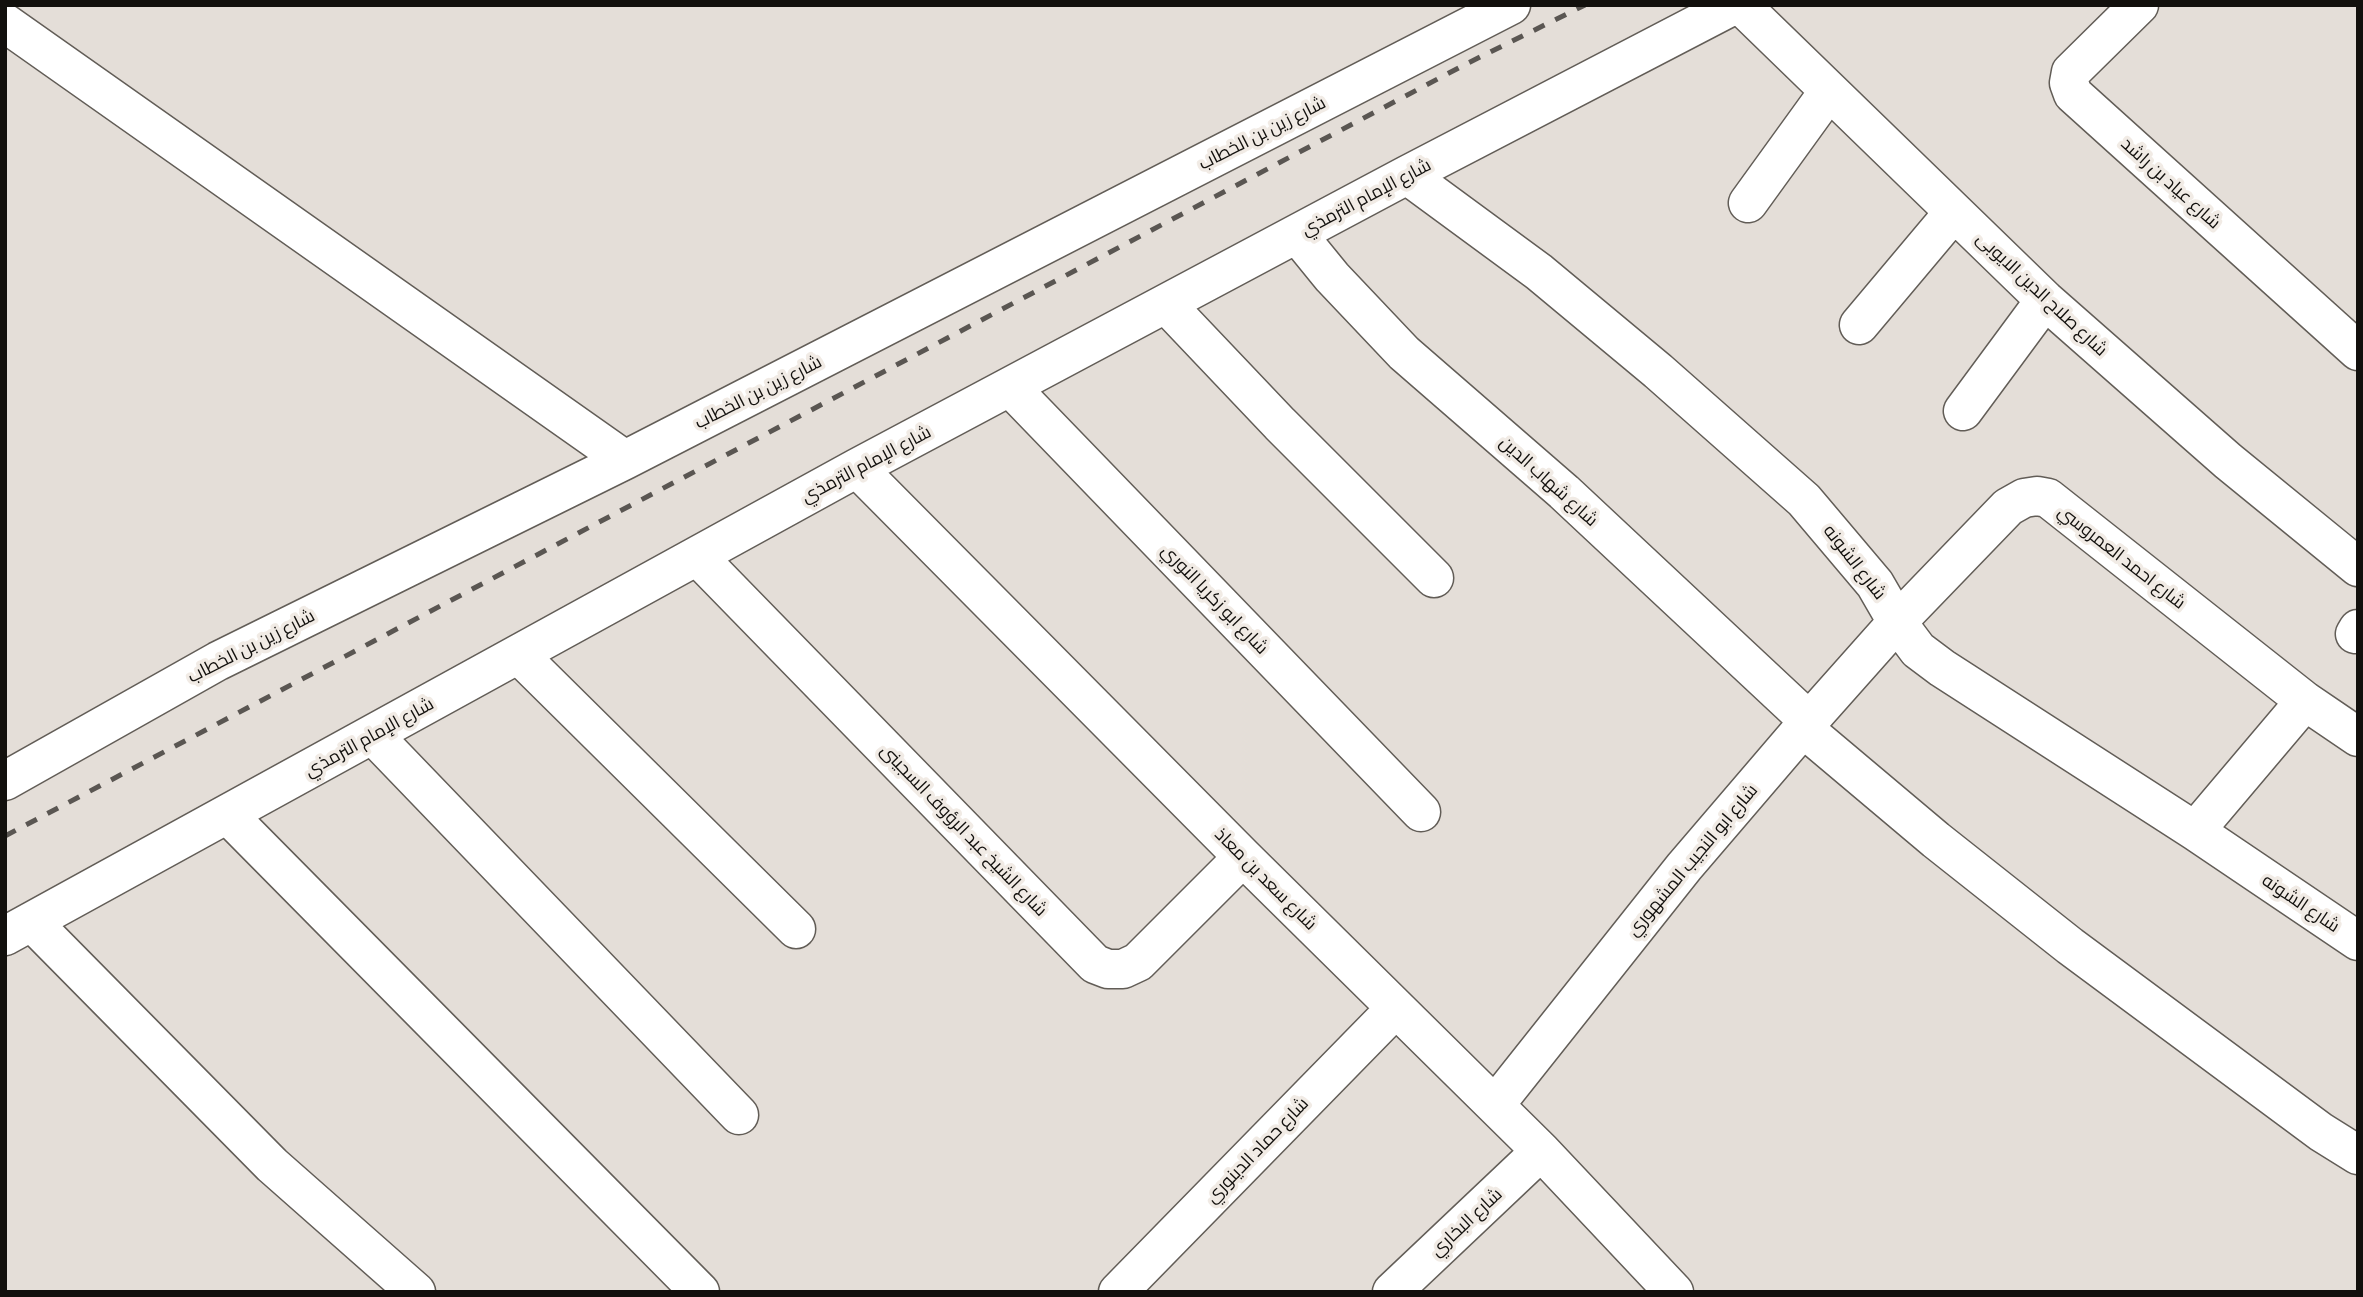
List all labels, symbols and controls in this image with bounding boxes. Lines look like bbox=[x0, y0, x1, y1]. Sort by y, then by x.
street label: شارع زين بن الخطاب bbox=[1195, 92, 1329, 174]
street label: شارع عياد بن راشد bbox=[2117, 133, 2225, 233]
street label: شارع الإمام الترمذي bbox=[1297, 154, 1435, 240]
street label: شارع صلاح الدين الايوبى bbox=[1972, 228, 2112, 360]
street label: شارع زين بن الخطاب bbox=[691, 351, 825, 433]
street label: شارع الإمام الترمذي bbox=[797, 421, 935, 507]
street label: شارع شهاب الدين bbox=[1495, 431, 1603, 531]
street label: شارع احمد العمروسي bbox=[2054, 500, 2190, 614]
street label: شارع الشونه bbox=[1819, 520, 1891, 604]
street label: شارع ابو زكريا النوري bbox=[1157, 540, 1273, 658]
street label: شارع زين بن الخطاب bbox=[184, 605, 318, 687]
street label: شارع الإمام الترمذي bbox=[301, 693, 437, 781]
street label: شارع الشيخ عبد الرؤوف السجينى bbox=[876, 739, 1052, 921]
street label: شارع ابو النجيب المشهوري bbox=[1622, 780, 1762, 940]
street label: شارع سعد بن معاذ bbox=[1210, 823, 1322, 935]
street label: شارع الشونه bbox=[2258, 869, 2344, 937]
street label: شارع حماد الدينوري bbox=[1201, 1093, 1313, 1207]
street label: شارع البخاري bbox=[1426, 1183, 1506, 1261]

